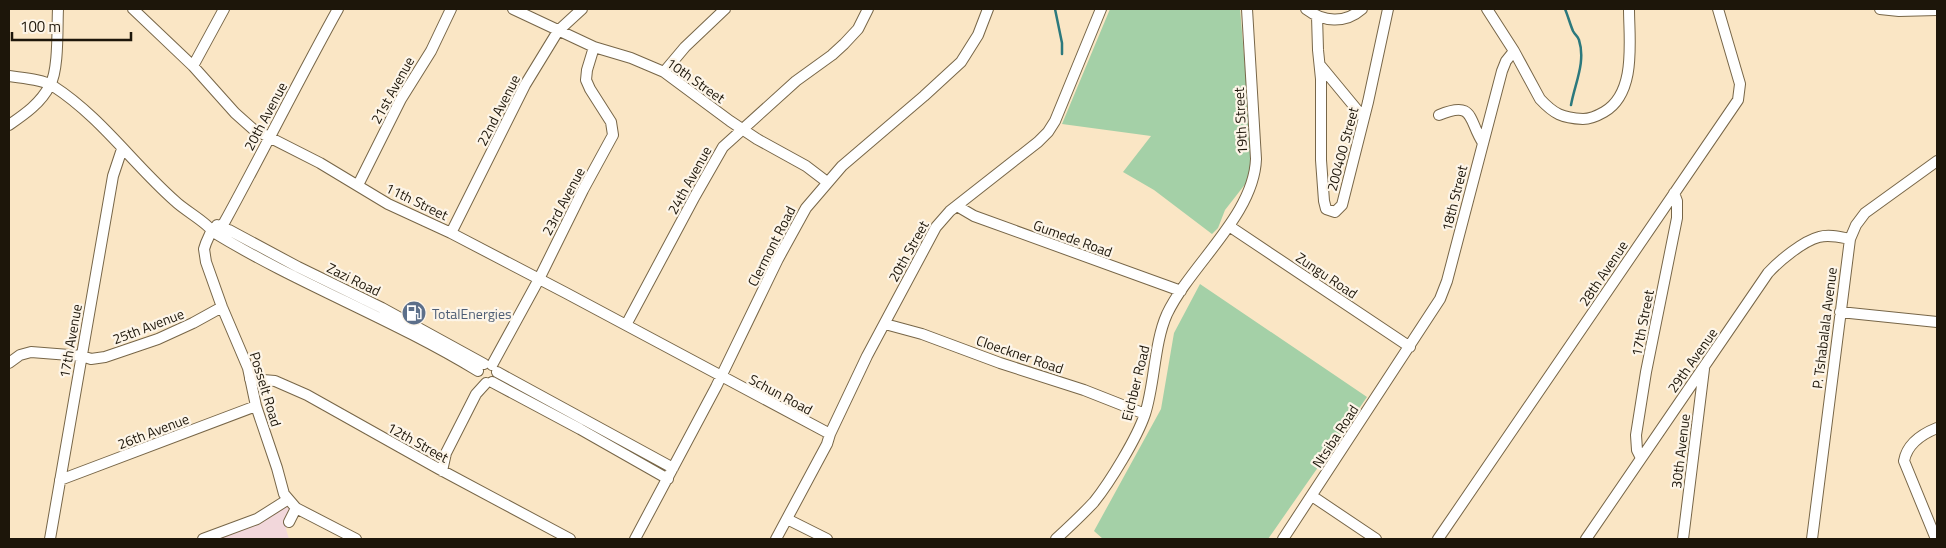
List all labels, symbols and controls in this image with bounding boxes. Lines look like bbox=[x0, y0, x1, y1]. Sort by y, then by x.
scale bar bbox=[12, 10, 131, 42]
text: 100 m bbox=[20, 15, 61, 38]
street label: 10th Street bbox=[662, 52, 730, 108]
street label: 21st Avenue bbox=[365, 53, 419, 127]
street label: 22nd Avenue bbox=[471, 71, 525, 149]
street label: 20th Avenue bbox=[238, 78, 292, 154]
street label: 19th Street bbox=[1228, 87, 1252, 155]
street label: 200400 Street bbox=[1321, 105, 1363, 193]
street label: 24th Avenue bbox=[662, 142, 716, 218]
street label: 23rd Avenue bbox=[536, 163, 590, 239]
street label: 18th Street bbox=[1436, 163, 1472, 233]
street label: 11th Street bbox=[382, 177, 452, 225]
street label: Clermont Road bbox=[742, 202, 800, 290]
street label: Gumede Road bbox=[1031, 214, 1115, 262]
street label: 20th Street bbox=[883, 216, 934, 286]
street label: 28th Avenue bbox=[1573, 236, 1633, 310]
street label: Zungu Road bbox=[1292, 247, 1362, 303]
street label: Zazi Road bbox=[324, 257, 384, 301]
street label: P. Tshabalala Avenue bbox=[1806, 266, 1842, 390]
street label: 17th Street bbox=[1625, 288, 1659, 358]
fuel station icon: TotalEnergies bbox=[401, 300, 427, 326]
street label: 17th Avenue bbox=[53, 302, 87, 380]
street label: 25th Avenue bbox=[109, 303, 187, 349]
place label: TotalEnergies bbox=[432, 303, 512, 324]
street label: 29th Avenue bbox=[1662, 323, 1722, 397]
street label: Cloeckner Road bbox=[974, 329, 1066, 379]
street label: Eichber Road bbox=[1115, 343, 1155, 423]
street label: Posselt Road bbox=[245, 349, 287, 429]
street label: Schun Road bbox=[745, 368, 817, 420]
street label: Ntsiba Road bbox=[1307, 400, 1363, 472]
street label: 26th Avenue bbox=[114, 408, 192, 454]
street label: 30th Avenue bbox=[1665, 413, 1695, 489]
street label: 12th Street bbox=[383, 417, 453, 468]

